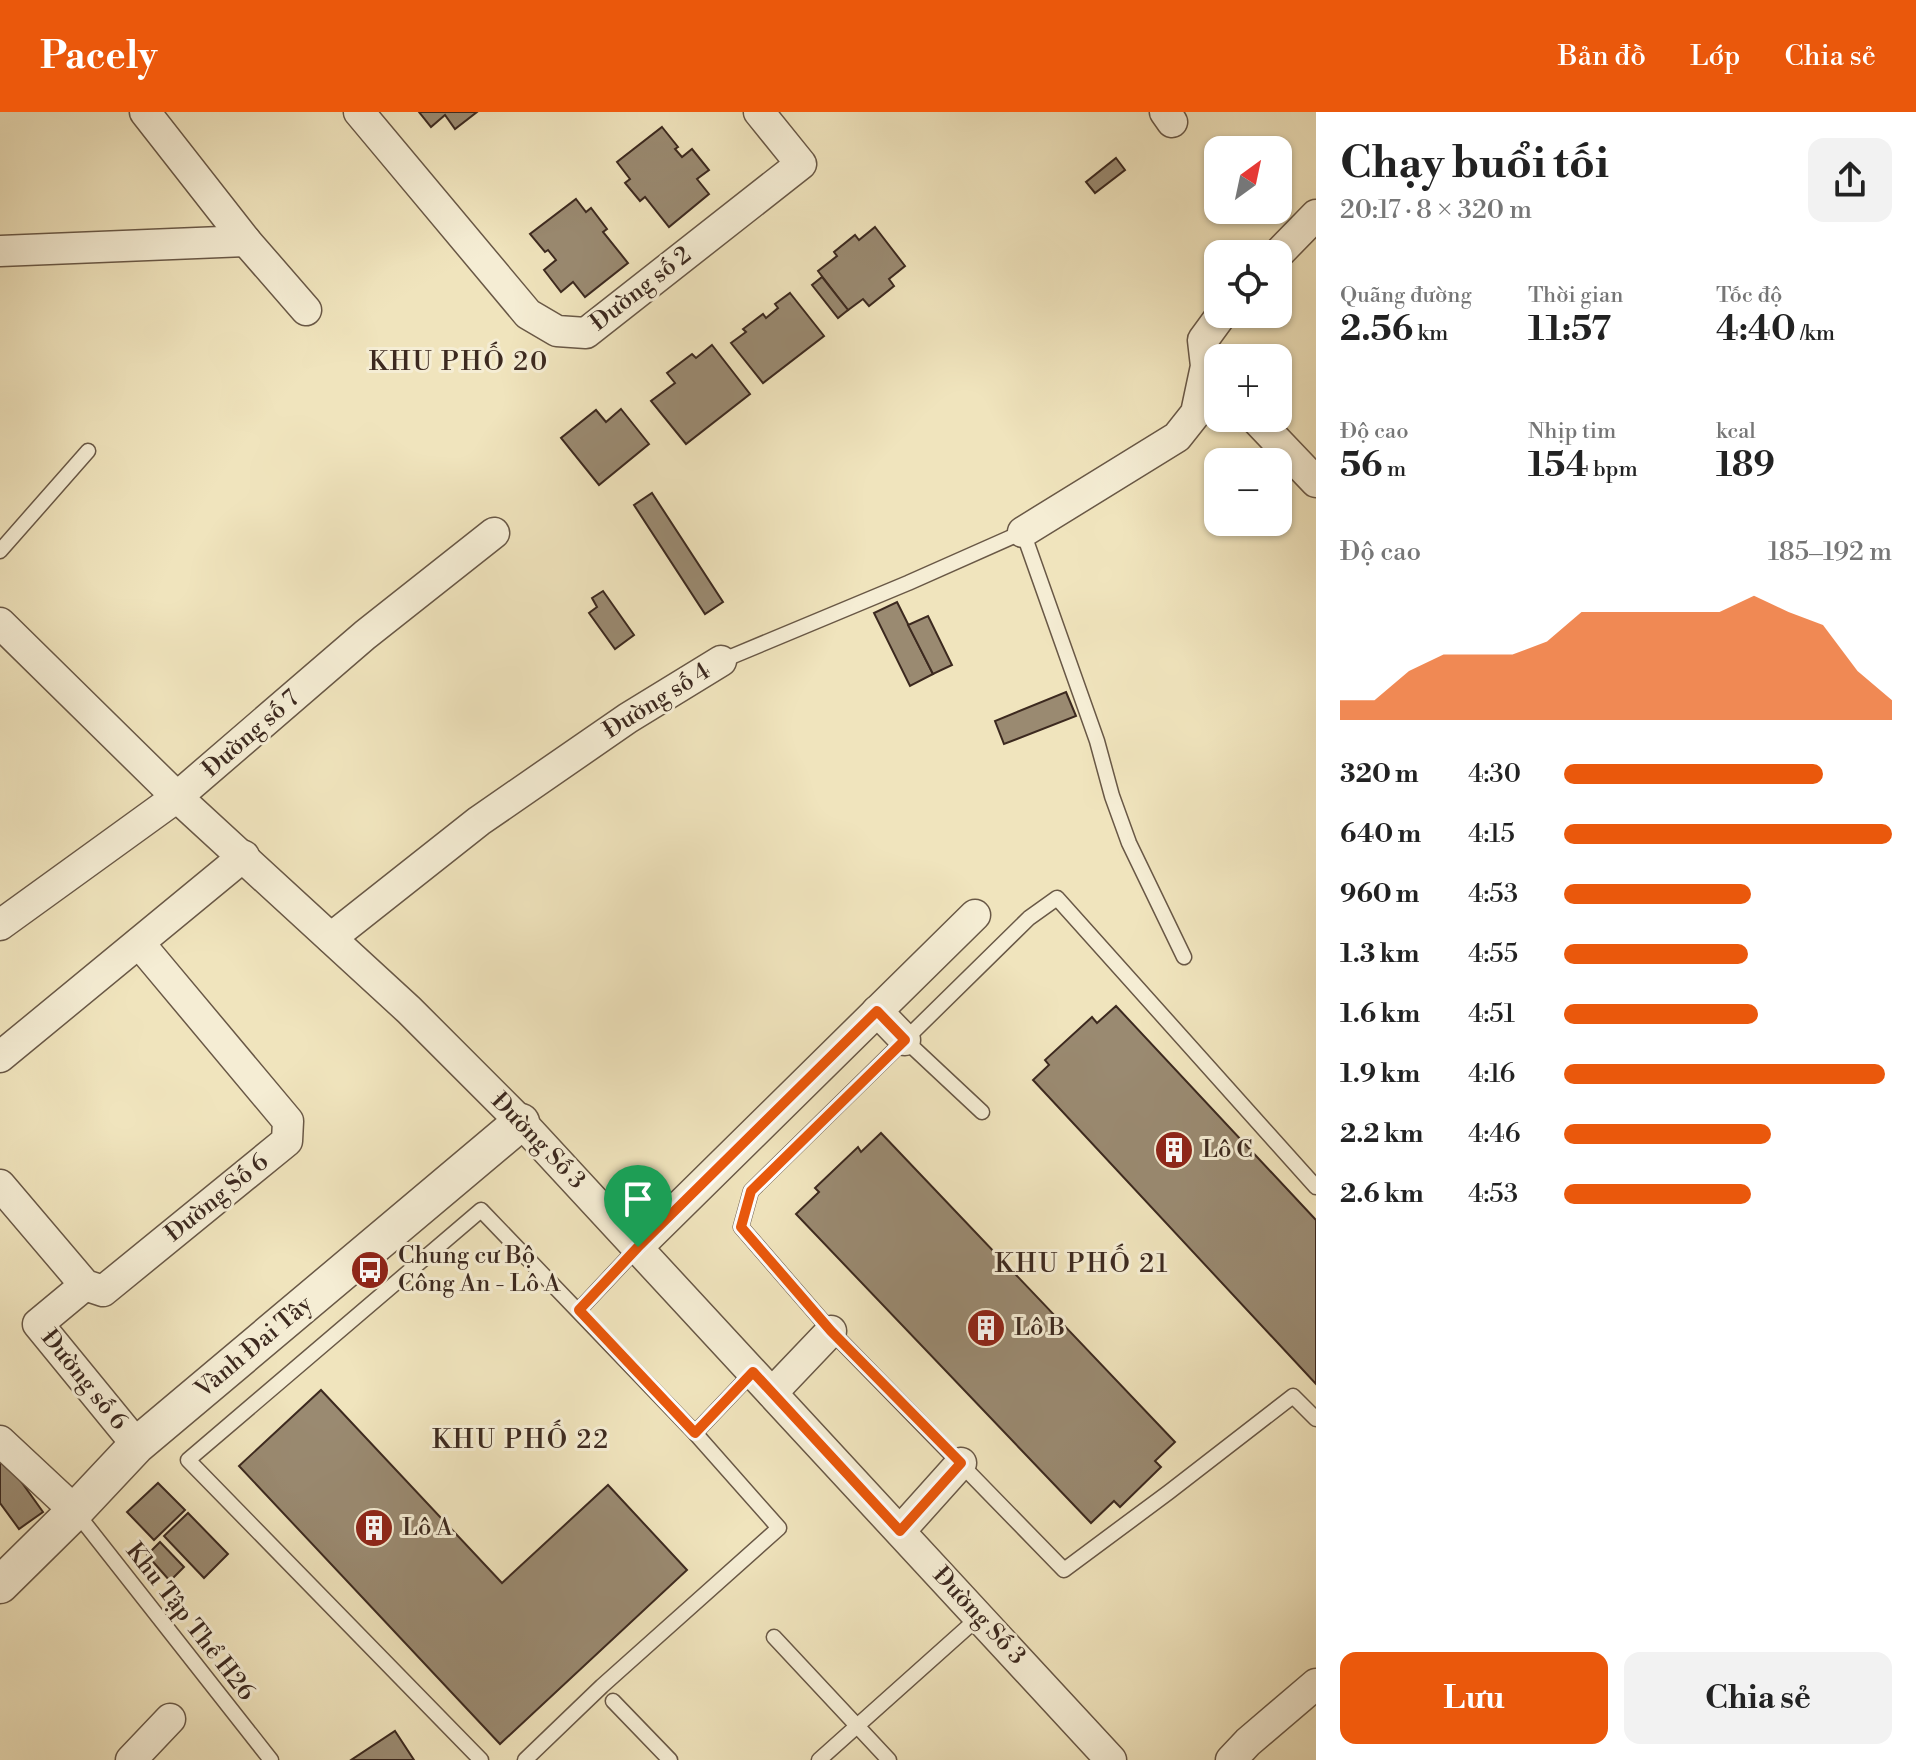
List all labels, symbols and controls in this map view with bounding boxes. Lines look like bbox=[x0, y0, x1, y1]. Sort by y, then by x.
text: Pacely bbox=[40, 33, 157, 80]
text: Bản đồ bbox=[1558, 39, 1646, 74]
text: Lớp bbox=[1690, 39, 1740, 74]
text: Chia sẻ bbox=[1784, 39, 1876, 74]
north arrow bbox=[1204, 136, 1292, 224]
map controls bbox=[1204, 136, 1292, 536]
text: Chạy buổi tối bbox=[1340, 136, 1609, 191]
button: share bbox=[1808, 138, 1892, 222]
text: 20:17 · 8 × 320 m bbox=[1340, 194, 1532, 226]
street label: Đường số 2 bbox=[584, 240, 698, 338]
button: locate bbox=[1204, 240, 1292, 328]
text: Quãng đường bbox=[1340, 282, 1472, 309]
text: Thời gian bbox=[1528, 282, 1623, 309]
text: Tốc độ bbox=[1716, 282, 1782, 309]
text: 2.56 bbox=[1340, 309, 1413, 351]
text: 11:57 bbox=[1528, 309, 1611, 351]
text: 4:40 bbox=[1716, 309, 1796, 351]
text: km bbox=[1413, 320, 1448, 347]
text: /km bbox=[1796, 320, 1835, 347]
district label: KHU PHỐ 20 bbox=[369, 341, 549, 378]
button: + bbox=[1204, 344, 1292, 432]
text: Độ cao bbox=[1340, 418, 1409, 445]
text: Nhịp tim bbox=[1528, 418, 1616, 445]
text: kcal bbox=[1716, 418, 1756, 445]
text: 56 bbox=[1340, 445, 1383, 487]
text: 154 bbox=[1528, 445, 1589, 487]
text: 189 bbox=[1716, 445, 1775, 487]
button: − bbox=[1204, 448, 1292, 536]
text: m bbox=[1383, 456, 1406, 483]
text: bpm bbox=[1589, 456, 1638, 483]
text: Độ cao bbox=[1340, 536, 1421, 568]
text: 185–192 m bbox=[1768, 536, 1892, 568]
street label: Đường số 4 bbox=[598, 656, 716, 746]
street label: Đường số 7 bbox=[196, 684, 306, 784]
text: 320 m bbox=[1340, 758, 1419, 790]
text: 4:30 bbox=[1468, 758, 1521, 790]
text: 640 m bbox=[1340, 818, 1421, 850]
text: 4:15 bbox=[1468, 818, 1515, 850]
text: 960 m bbox=[1340, 878, 1419, 910]
text: 4:53 bbox=[1468, 878, 1518, 910]
text: 1.3 km bbox=[1340, 938, 1419, 970]
text: 4:55 bbox=[1468, 938, 1518, 970]
text: 1.6 km bbox=[1340, 998, 1420, 1030]
text: 4:51 bbox=[1468, 998, 1515, 1030]
text: 1.9 km bbox=[1340, 1058, 1420, 1090]
text: 4:16 bbox=[1468, 1058, 1515, 1090]
street label: Đường Số 3 bbox=[485, 1086, 591, 1196]
text: 2.2 km bbox=[1340, 1118, 1424, 1150]
text: 4:46 bbox=[1468, 1118, 1521, 1150]
building icon: Lô C bbox=[1153, 1129, 1195, 1171]
place label: Lô C bbox=[1202, 1135, 1253, 1165]
street label: Đường Số 6 bbox=[159, 1147, 275, 1249]
pin bbox=[604, 1165, 672, 1247]
icon: arrive bbox=[616, 1177, 660, 1221]
text: 2.6 km bbox=[1340, 1178, 1424, 1210]
text: 4:53 bbox=[1468, 1178, 1518, 1210]
place label: Chung cư Bộ Công An - Lô A bbox=[398, 1241, 561, 1299]
district label: KHU PHỐ 21 bbox=[995, 1243, 1169, 1280]
bus stop icon: Chung cư Bộ Công An - Lô A bbox=[349, 1249, 391, 1291]
street label: Vành Đai Tây bbox=[189, 1289, 319, 1405]
building icon: Lô B bbox=[965, 1307, 1007, 1349]
place label: Lô B bbox=[1014, 1313, 1065, 1343]
street label: Đường số 6 bbox=[34, 1324, 134, 1436]
district label: KHU PHỐ 22 bbox=[432, 1419, 610, 1456]
building icon: Lô A bbox=[353, 1507, 395, 1549]
place label: Lô A bbox=[402, 1513, 453, 1543]
street label: Khu Tập Thể H26 bbox=[119, 1537, 261, 1707]
street label: Đường Số 3 bbox=[926, 1561, 1032, 1671]
button: Lưu bbox=[1340, 1652, 1608, 1744]
button: Chia sẻ bbox=[1624, 1652, 1892, 1744]

